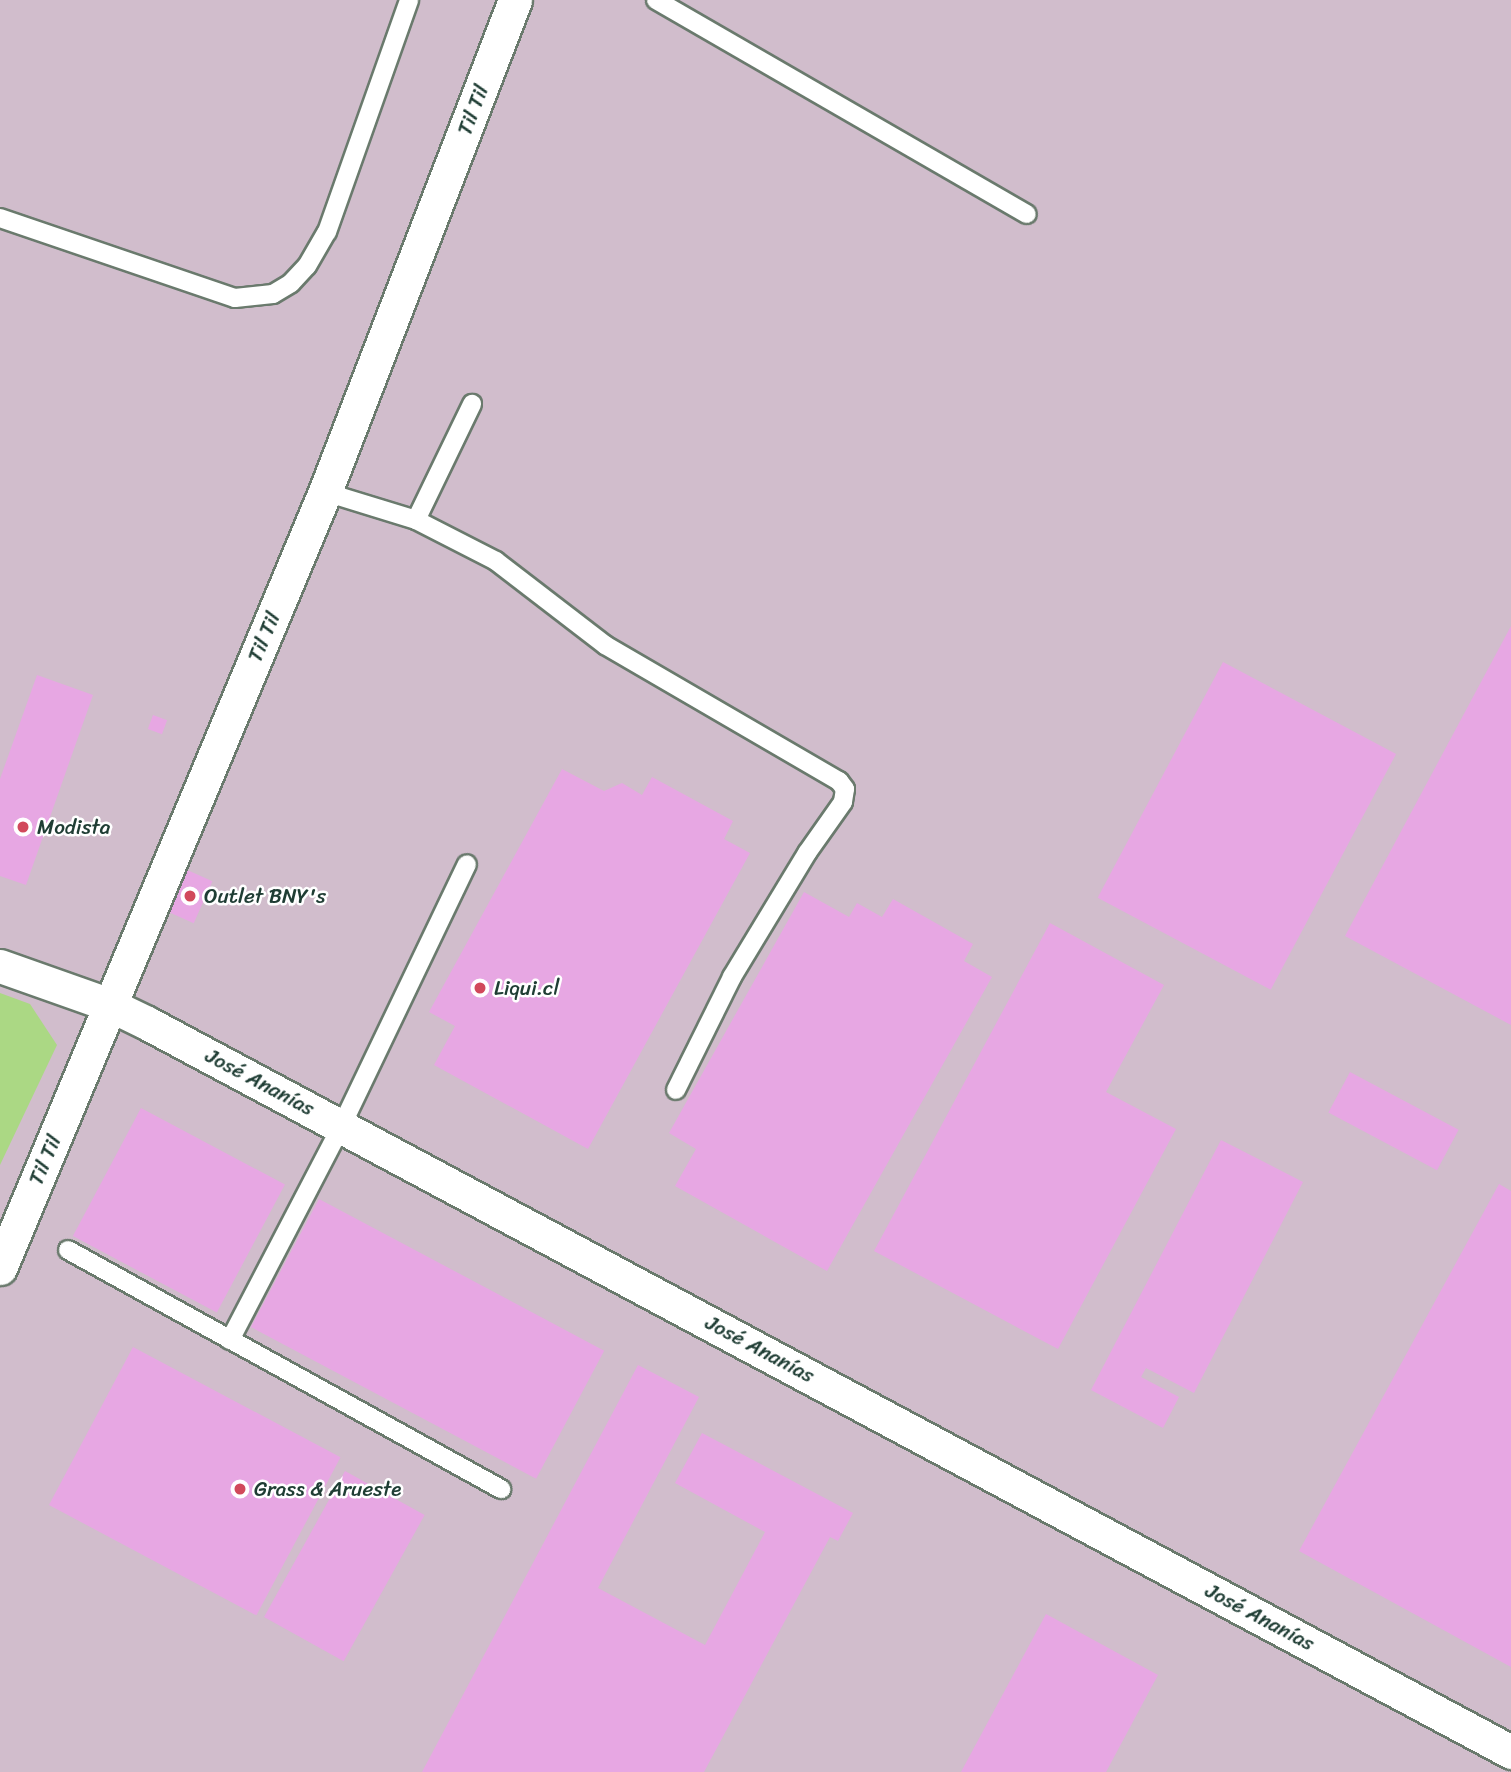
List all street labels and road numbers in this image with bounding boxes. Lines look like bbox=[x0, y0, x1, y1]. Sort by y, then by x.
street label: Til Til bbox=[452, 81, 494, 139]
street label: Til Til bbox=[242, 608, 286, 666]
street label: José Ananías bbox=[202, 1043, 318, 1121]
street label: Til Til bbox=[23, 1131, 67, 1189]
street label: José Ananías bbox=[702, 1310, 818, 1388]
street label: José Ananías bbox=[1202, 1578, 1318, 1656]

